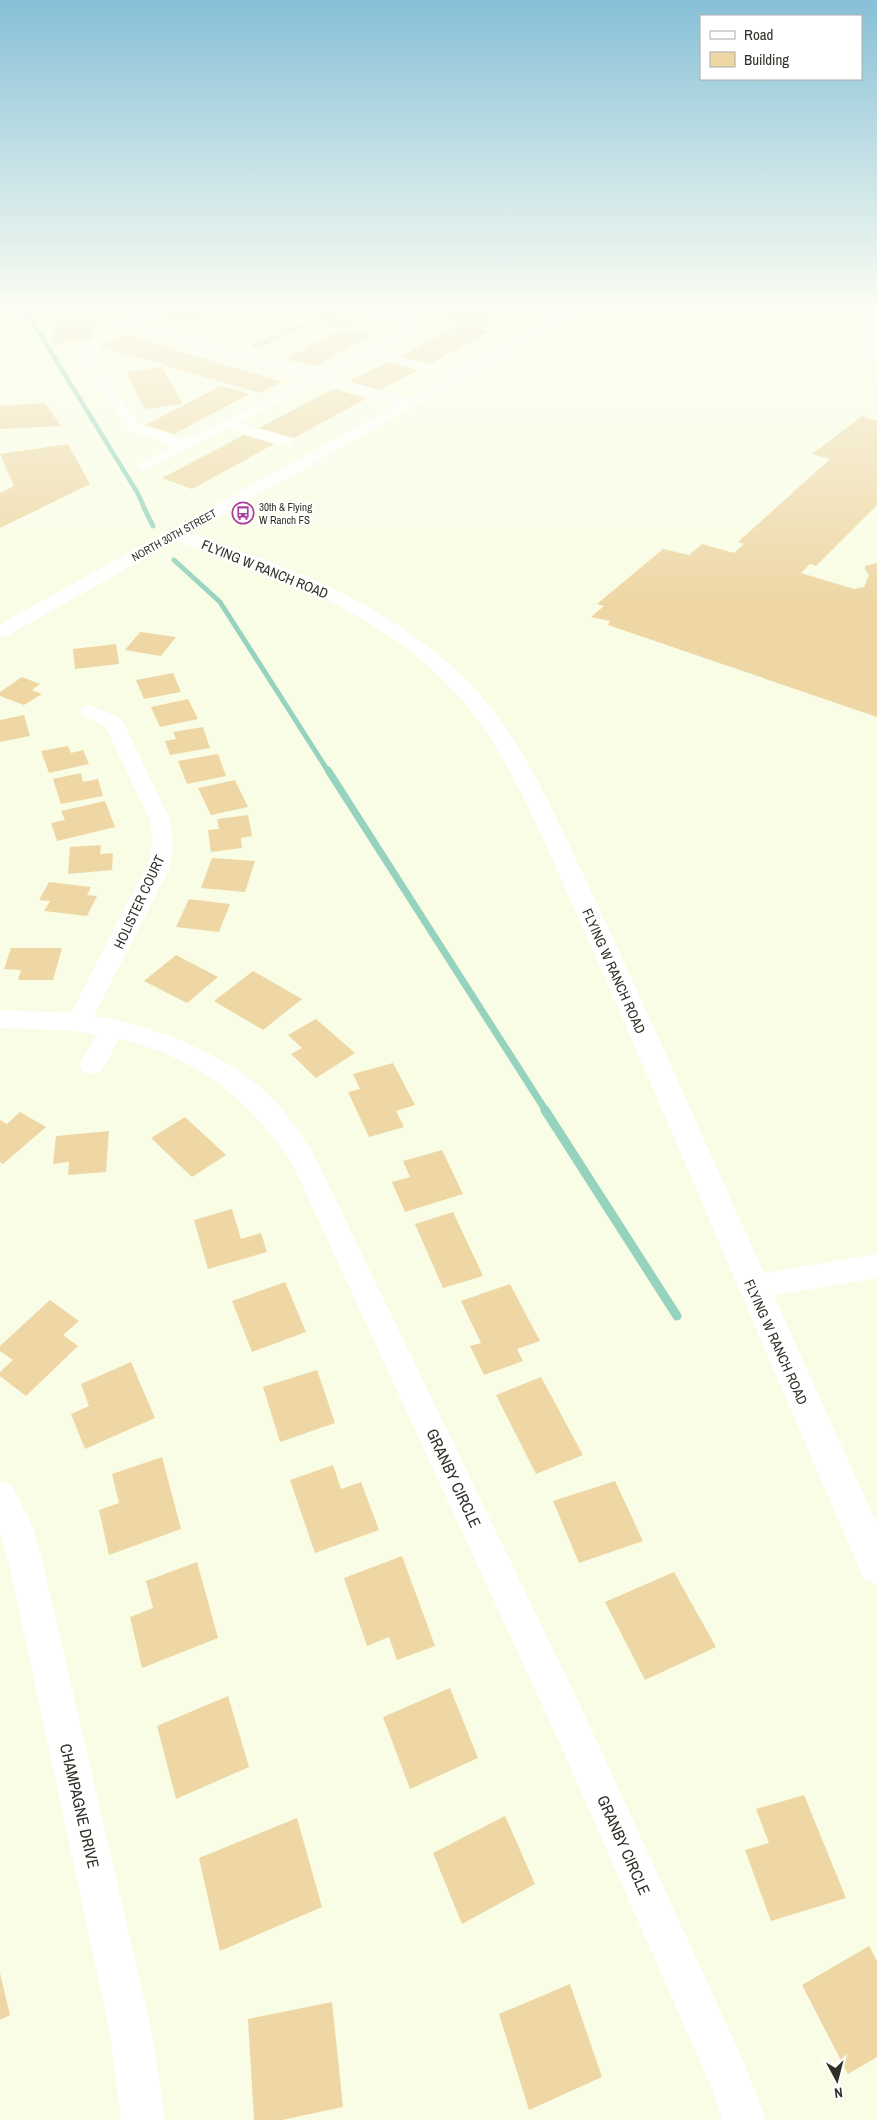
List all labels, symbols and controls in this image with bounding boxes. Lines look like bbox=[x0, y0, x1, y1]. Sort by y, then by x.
legend bbox=[700, 15, 862, 80]
text: Road bbox=[744, 24, 773, 45]
text: Building bbox=[744, 49, 789, 70]
place label: 30th & Flying W Ranch FS bbox=[259, 500, 312, 527]
bus stop icon: 30th & Flying W Ranch FS bbox=[231, 501, 255, 525]
street label: NORTH 30TH STREET bbox=[129, 506, 219, 564]
street label: FLYING W RANCH ROAD bbox=[199, 535, 331, 603]
street label: HOLISTER COURT bbox=[109, 852, 169, 952]
street label: FLYING W RANCH ROAD bbox=[578, 906, 650, 1036]
street label: FLYING W RANCH ROAD bbox=[740, 1277, 812, 1407]
street label: GRANBY CIRCLE bbox=[421, 1425, 487, 1531]
street label: CHAMPAGNE DRIVE bbox=[55, 1741, 105, 1871]
street label: GRANBY CIRCLE bbox=[592, 1792, 656, 1898]
north arrow bbox=[812, 2055, 862, 2105]
text: N bbox=[833, 2083, 844, 2102]

